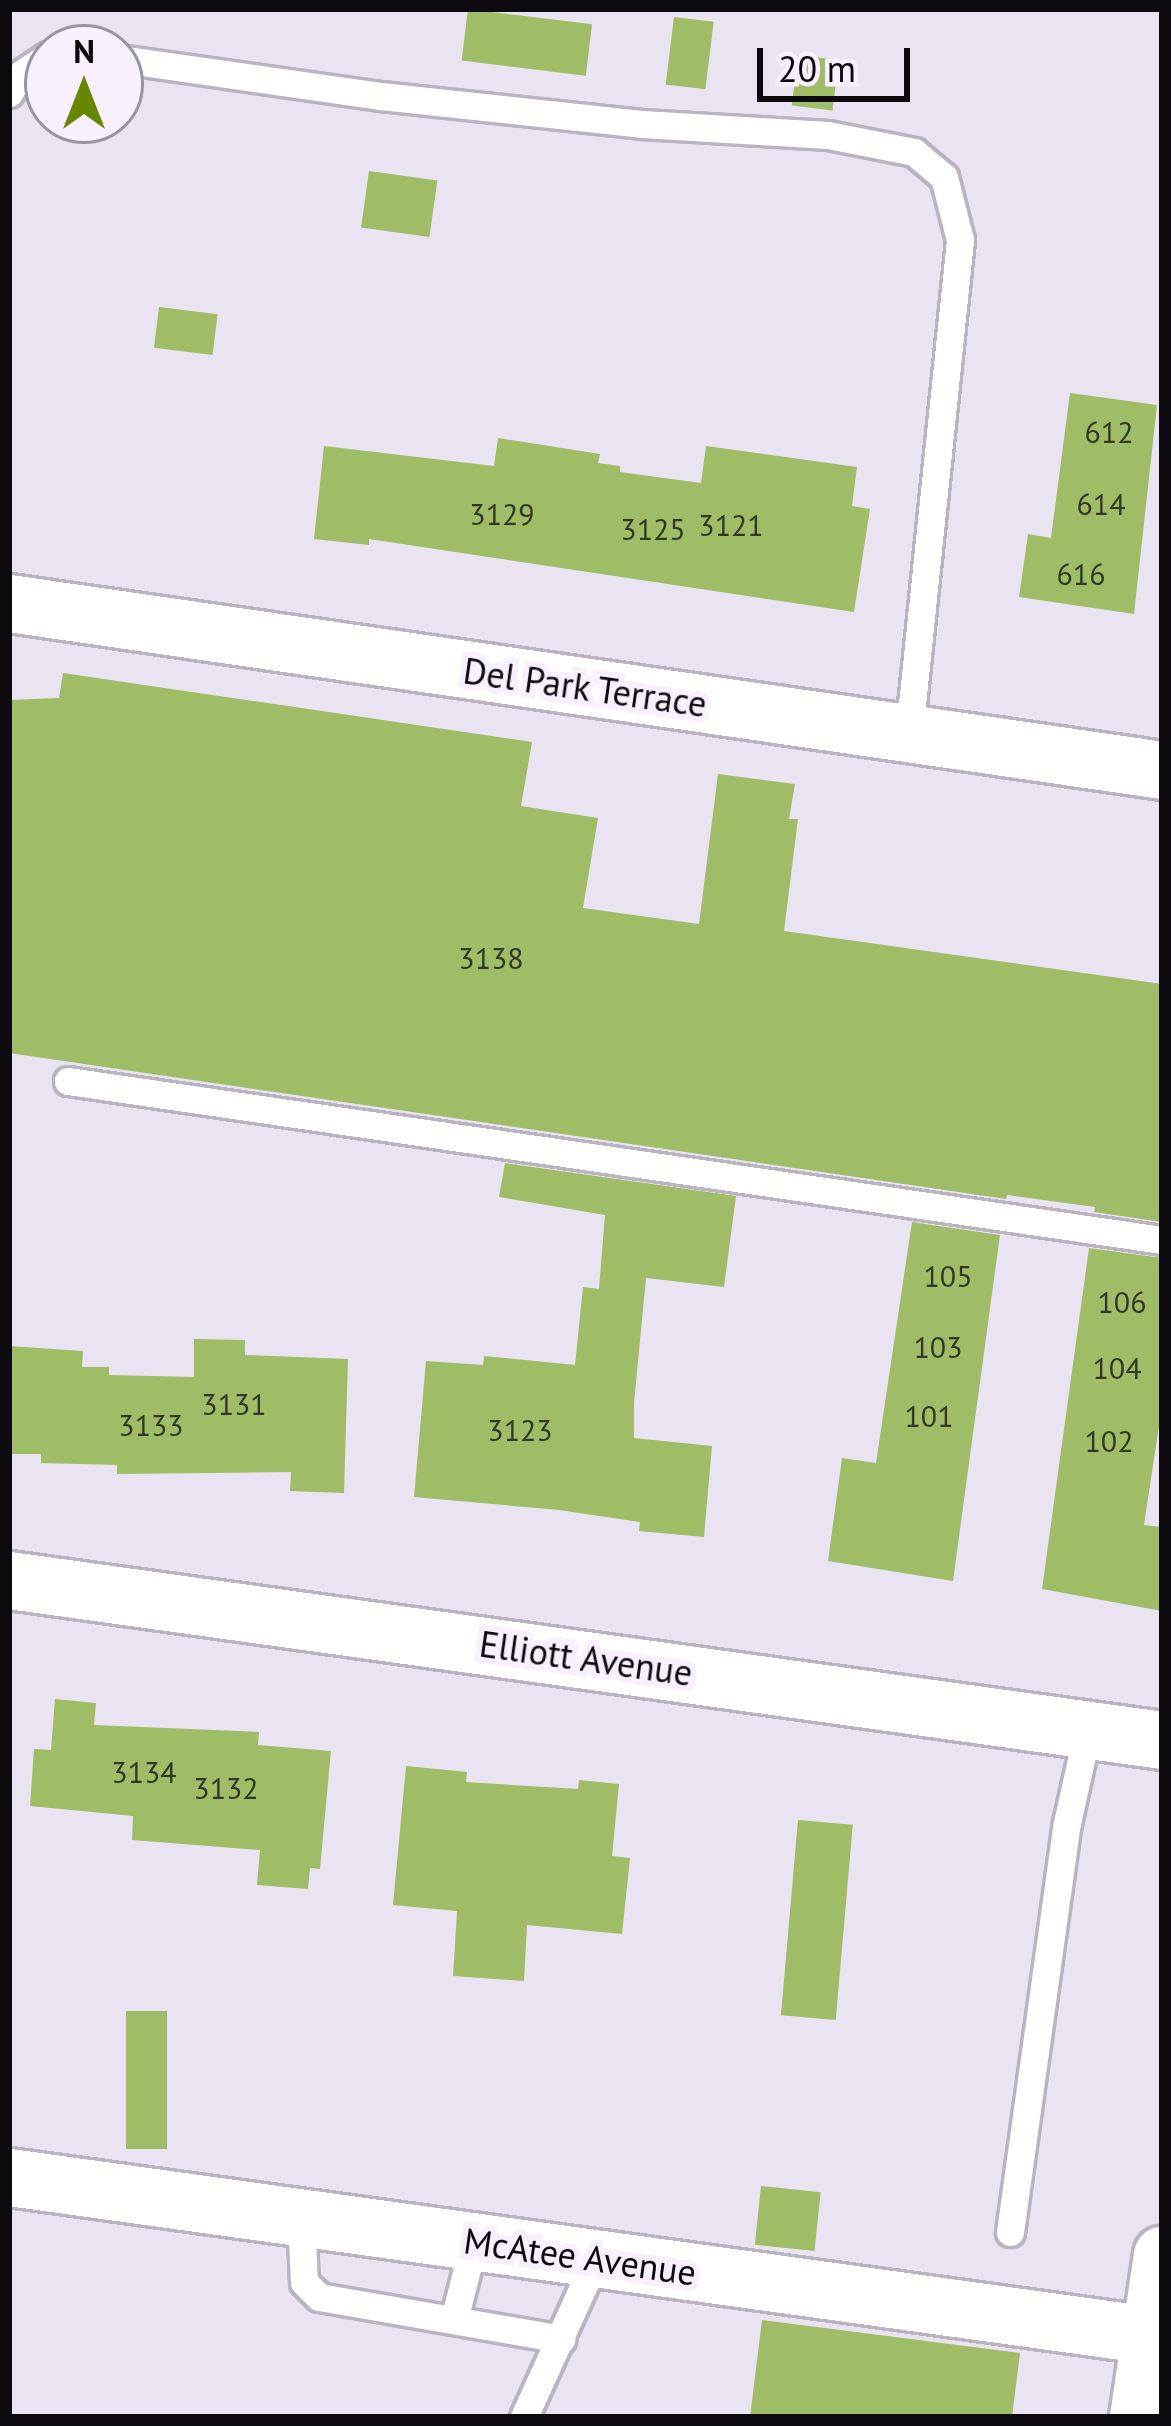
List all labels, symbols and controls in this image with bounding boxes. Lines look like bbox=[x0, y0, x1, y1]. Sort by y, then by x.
north arrow bbox=[24, 24, 144, 144]
scale bar bbox=[763, 24, 916, 98]
text: N bbox=[73, 29, 95, 72]
text: 20 m bbox=[778, 45, 856, 92]
house number: 612 bbox=[1084, 414, 1134, 450]
house number: 614 bbox=[1076, 486, 1126, 522]
house number: 3129 bbox=[469, 496, 535, 532]
house number: 3121 bbox=[698, 507, 764, 543]
house number: 3125 bbox=[620, 511, 686, 547]
house number: 616 bbox=[1056, 556, 1106, 592]
street label: Del Park Terrace bbox=[459, 648, 711, 726]
house number: 3138 bbox=[458, 940, 524, 976]
house number: 105 bbox=[923, 1258, 973, 1294]
house number: 106 bbox=[1097, 1284, 1147, 1320]
house number: 103 bbox=[913, 1329, 963, 1365]
house number: 104 bbox=[1092, 1350, 1142, 1386]
house number: 3131 bbox=[201, 1386, 267, 1422]
house number: 101 bbox=[904, 1398, 954, 1434]
house number: 3133 bbox=[118, 1407, 184, 1443]
house number: 3123 bbox=[487, 1412, 553, 1448]
house number: 102 bbox=[1084, 1423, 1134, 1459]
street label: Elliott Avenue bbox=[476, 1622, 696, 1694]
house number: 3134 bbox=[111, 1754, 177, 1790]
house number: 3132 bbox=[193, 1770, 259, 1806]
street label: McAtee Avenue bbox=[461, 2218, 699, 2294]

